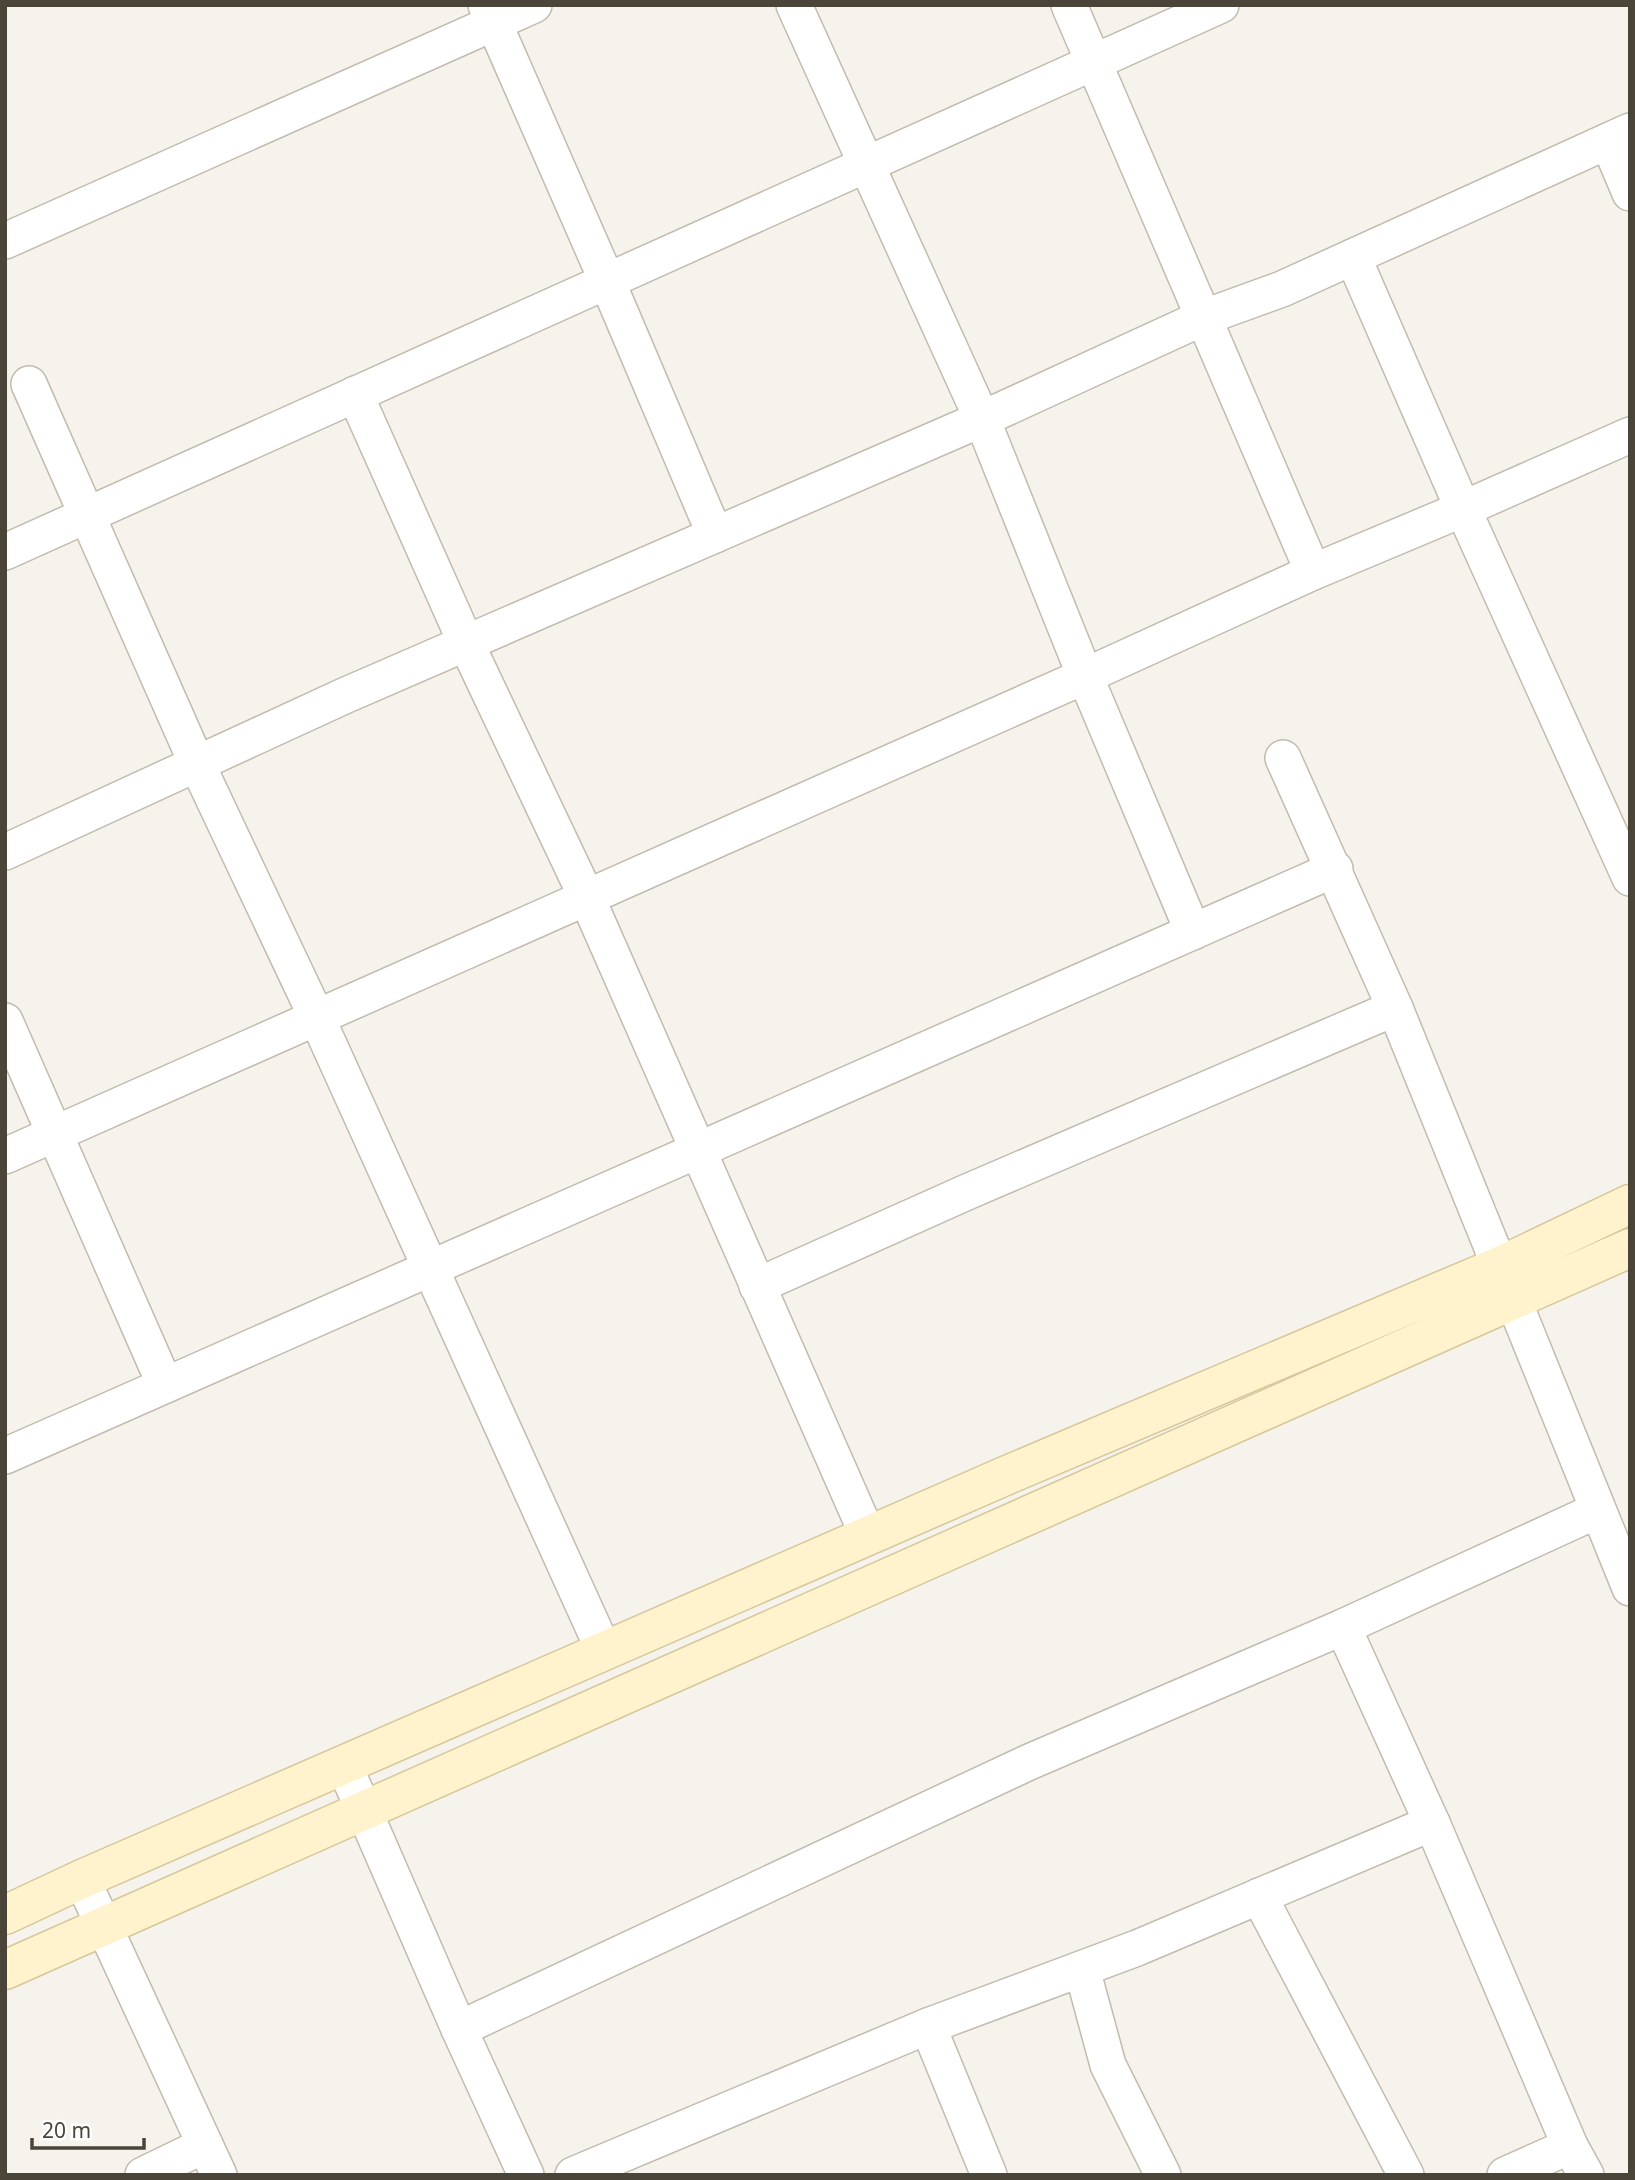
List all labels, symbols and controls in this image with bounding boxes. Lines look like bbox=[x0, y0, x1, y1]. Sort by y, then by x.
scale bar bbox=[32, 2106, 144, 2150]
text: 20 m bbox=[42, 2116, 91, 2144]

